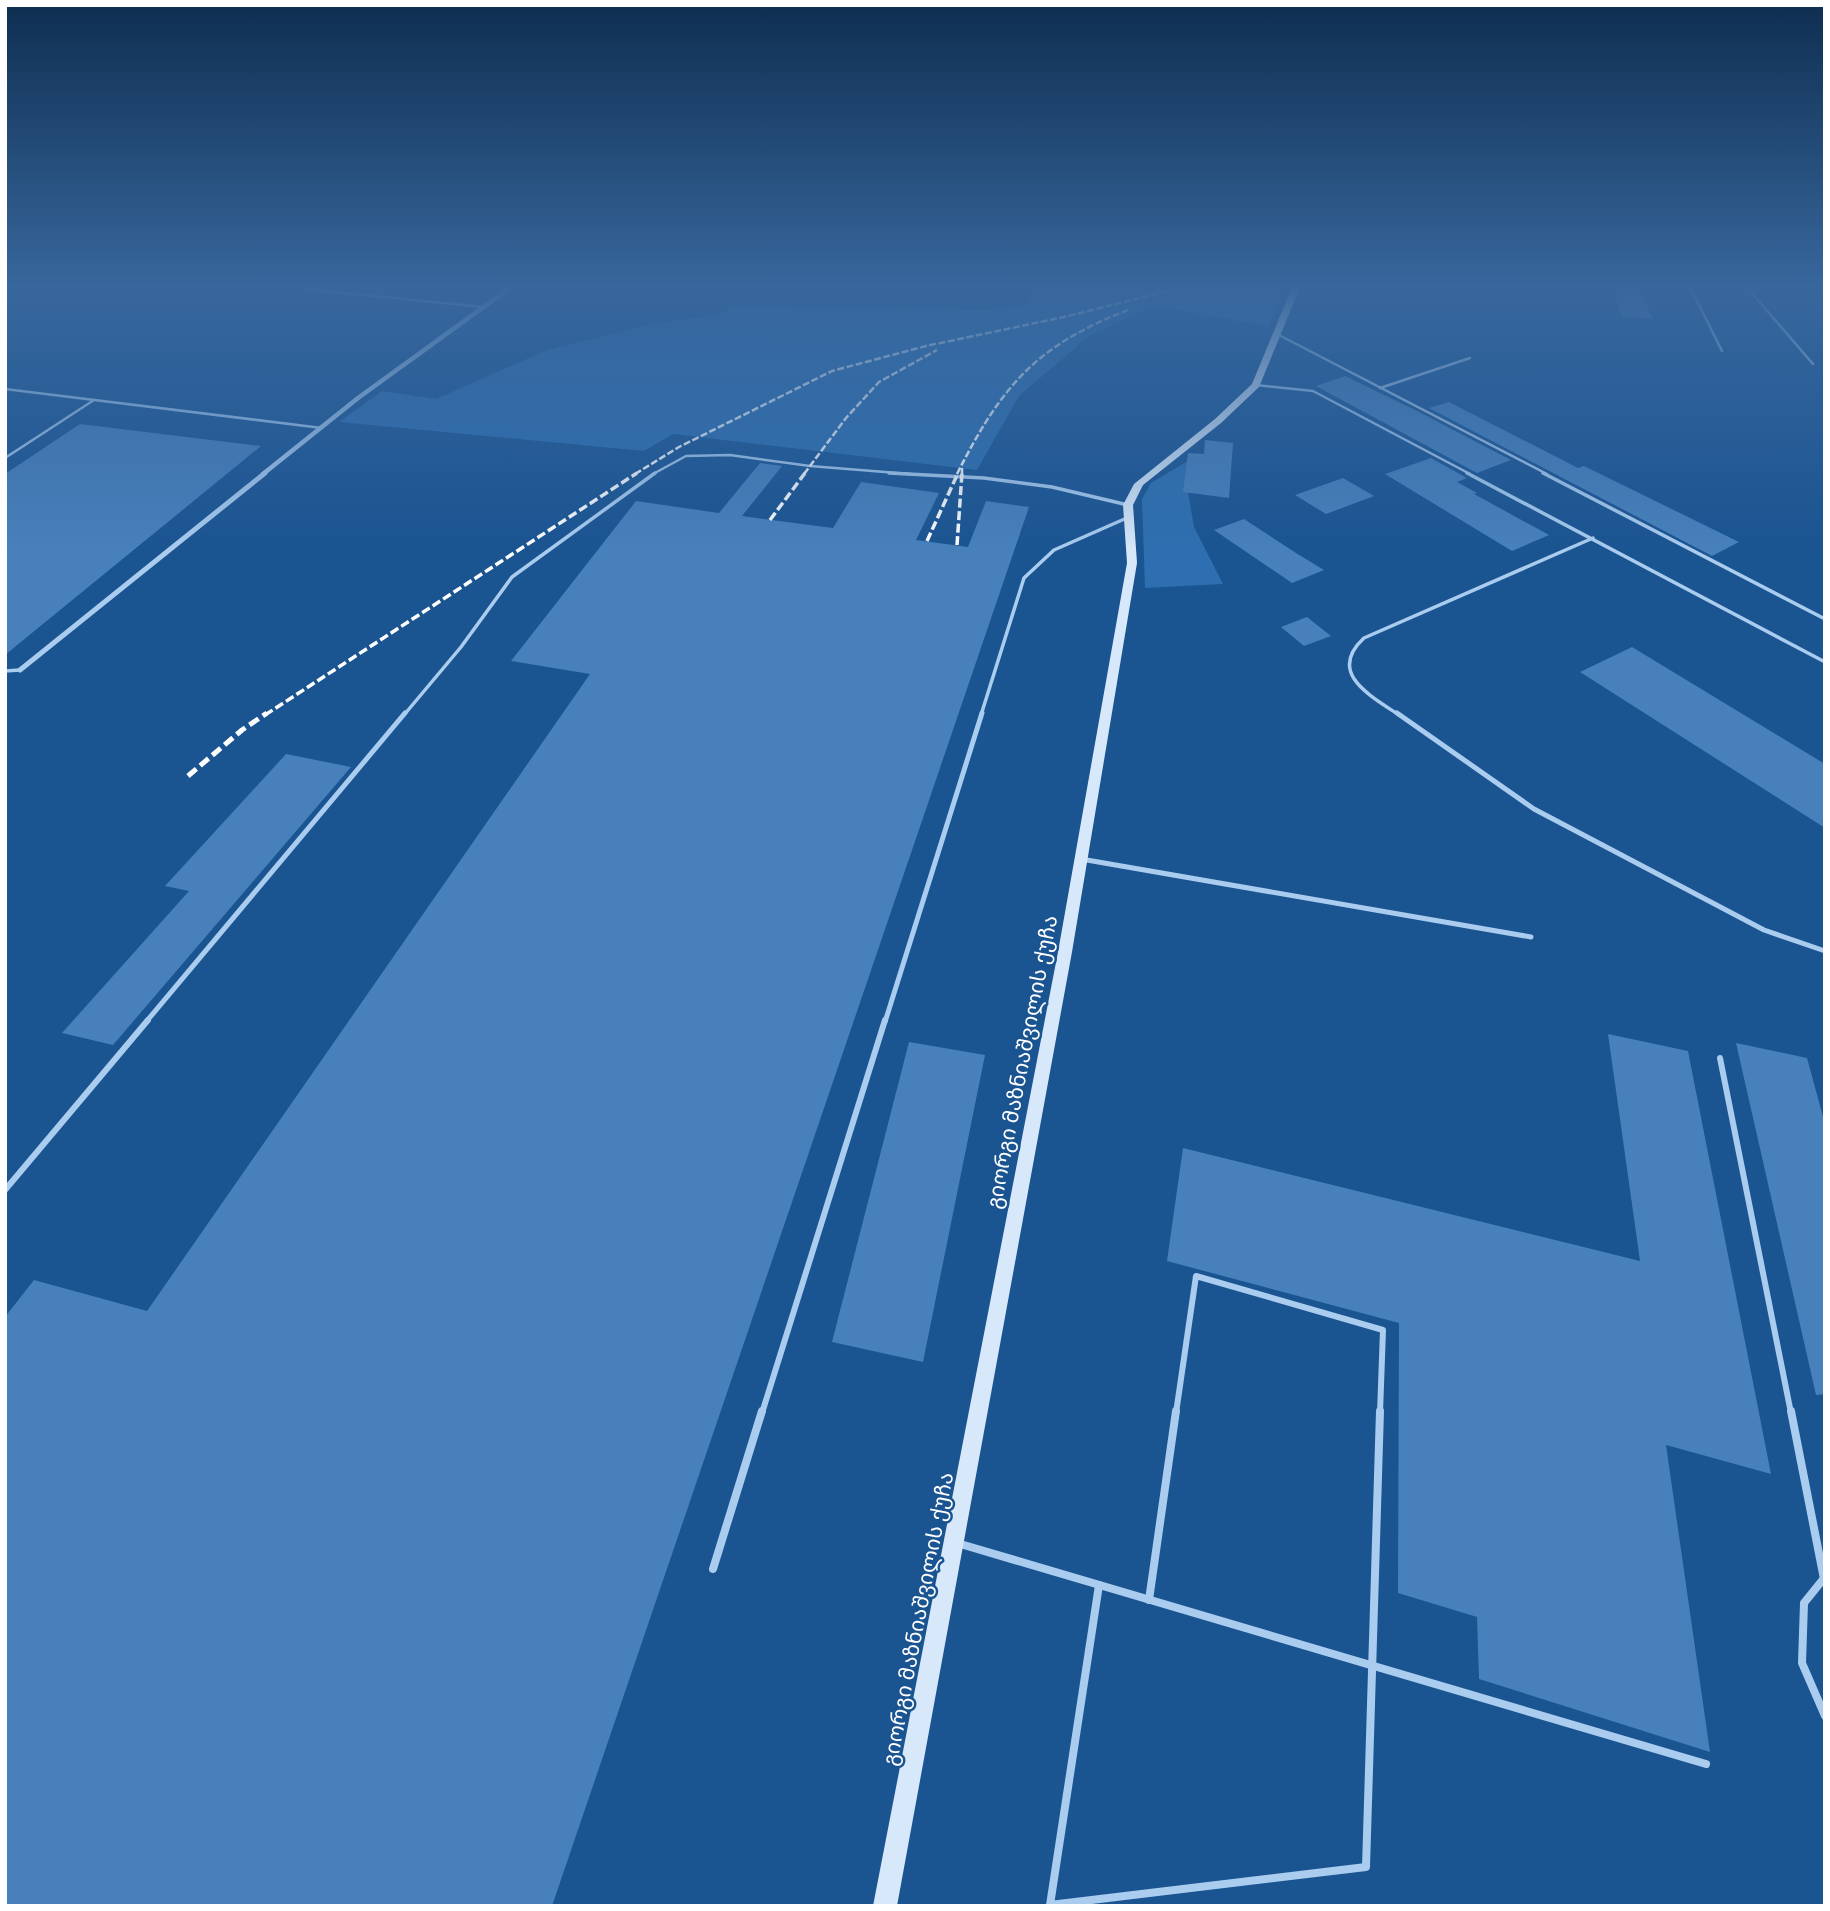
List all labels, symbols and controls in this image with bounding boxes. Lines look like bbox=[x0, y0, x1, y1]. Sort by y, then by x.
street label: გიორგი მაზნიაშვილის ქუჩა bbox=[982, 913, 1063, 1211]
street label: გიორგი მაზნიაშვილის ქუჩა bbox=[878, 1470, 959, 1768]

